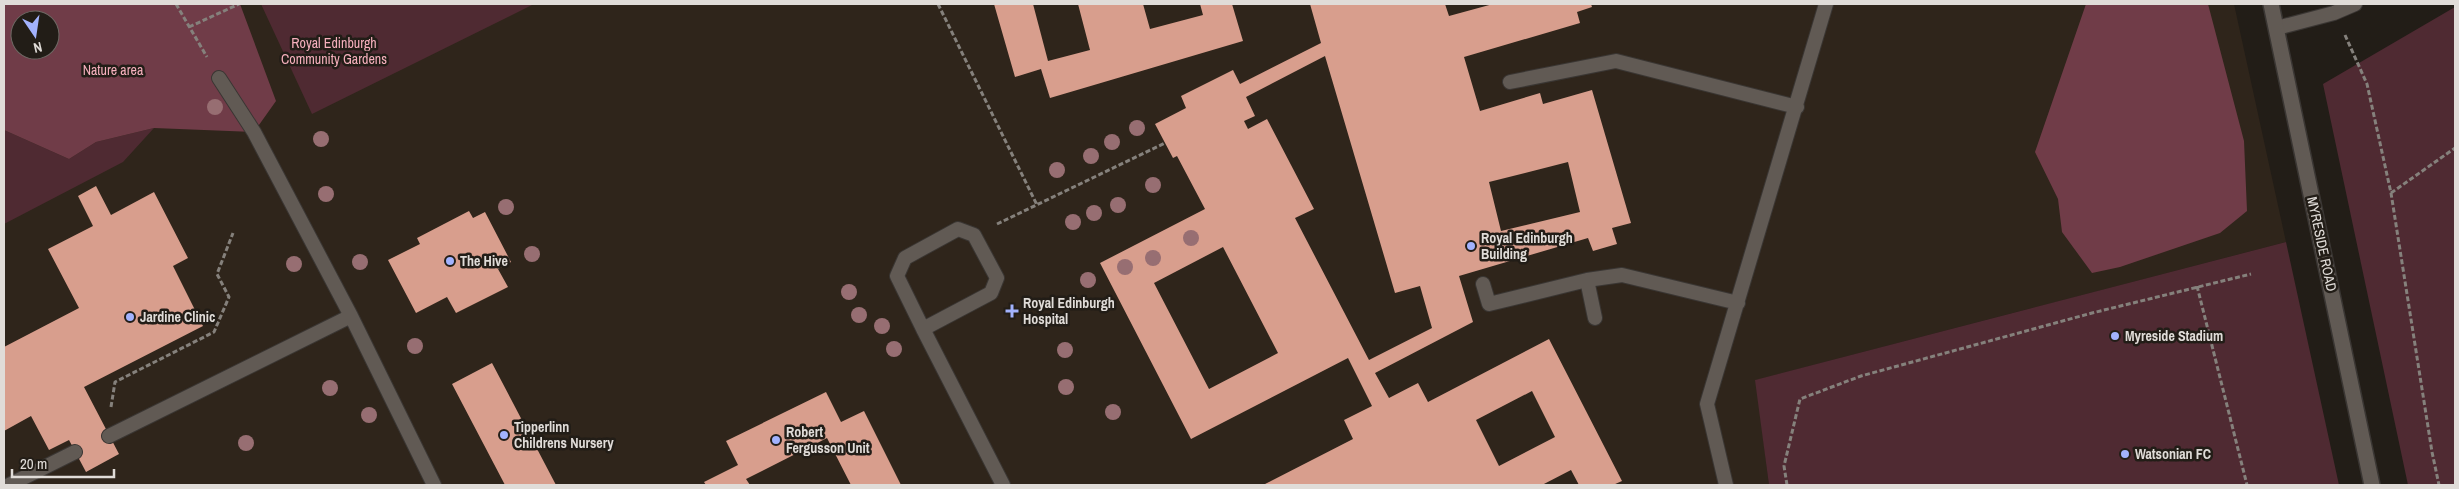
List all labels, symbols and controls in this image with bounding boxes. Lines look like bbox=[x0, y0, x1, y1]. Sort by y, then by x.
north arrow bbox=[10, 10, 60, 60]
park label: Royal Edinburgh Community Gardens bbox=[281, 34, 387, 68]
text: N bbox=[32, 38, 44, 57]
park label: Nature area bbox=[83, 61, 144, 79]
street label: MYRESIDE ROAD bbox=[2303, 195, 2341, 293]
place label: Royal Edinburgh Building bbox=[1481, 229, 1573, 263]
marker: Royal Edinburgh Building bbox=[1465, 240, 1477, 252]
place label: The Hive bbox=[460, 252, 508, 270]
marker: The Hive bbox=[444, 255, 456, 267]
place label: Royal Edinburgh Hospital bbox=[1023, 294, 1115, 328]
marker: Royal Edinburgh Hospital bbox=[1005, 304, 1019, 318]
place label: Jardine Clinic bbox=[140, 308, 215, 326]
marker: Jardine Clinic bbox=[124, 311, 136, 323]
place label: Myreside Stadium bbox=[2125, 327, 2223, 345]
marker: Myreside Stadium bbox=[2109, 330, 2121, 342]
place label: Tipperlinn Childrens Nursery bbox=[514, 418, 614, 452]
place label: Robert Fergusson Unit bbox=[786, 423, 870, 457]
marker: Tipperlinn Childrens Nursery bbox=[498, 429, 510, 441]
marker: Robert Fergusson Unit bbox=[770, 434, 782, 446]
place label: Watsonian FC bbox=[2135, 445, 2211, 463]
scale bar bbox=[12, 446, 115, 478]
marker: Watsonian FC bbox=[2119, 448, 2131, 460]
text: 20 m bbox=[20, 453, 47, 474]

